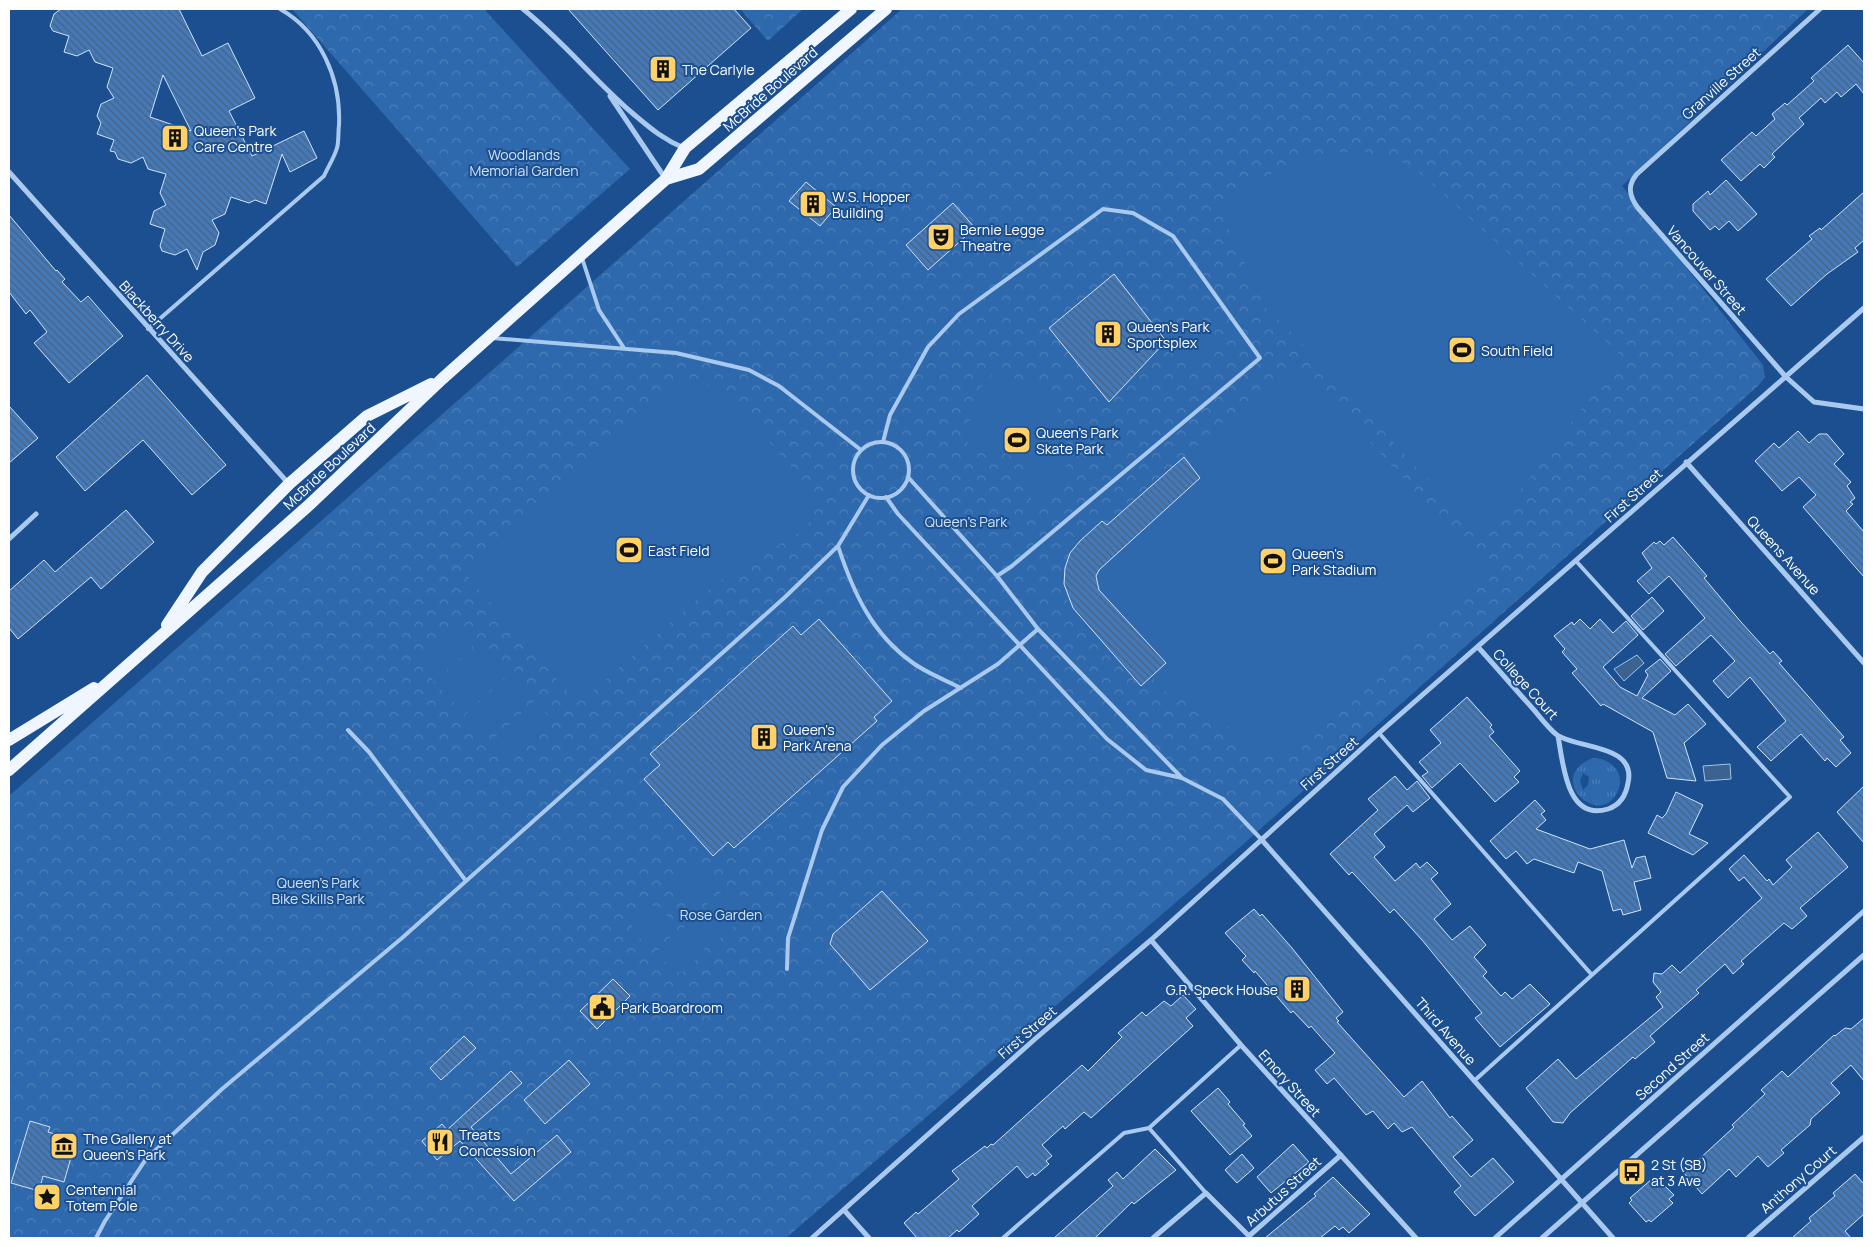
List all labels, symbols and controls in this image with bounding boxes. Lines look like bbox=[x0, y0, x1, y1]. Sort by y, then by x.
street label: Granville Street bbox=[1678, 42, 1765, 123]
street label: McBride Boulevard bbox=[719, 43, 821, 135]
building icon: The Carlyle bbox=[648, 54, 678, 84]
place label: The Carlyle bbox=[682, 60, 755, 79]
place label: Queen's Park Care Centre bbox=[194, 121, 277, 156]
building icon: Queen's Park Care Centre bbox=[160, 123, 190, 153]
park label: Woodlands Memorial Garden bbox=[469, 145, 579, 180]
place label: W.S. Hopper Building bbox=[832, 187, 910, 222]
building icon: W.S. Hopper Building bbox=[798, 189, 828, 219]
place label: Bernie Legge Theatre bbox=[960, 220, 1044, 255]
theatre icon: Bernie Legge Theatre bbox=[926, 222, 956, 252]
street label: Vancouver Street bbox=[1663, 222, 1751, 319]
street label: Blackberry Drive bbox=[115, 276, 199, 366]
place label: Queen's Park Sportsplex bbox=[1127, 317, 1210, 352]
building icon: Queen's Park Sportsplex bbox=[1093, 319, 1123, 349]
sports icon: South Field bbox=[1447, 335, 1477, 365]
place label: South Field bbox=[1481, 341, 1553, 360]
street label: McBride Boulevard bbox=[279, 418, 379, 514]
place label: Queen's Park Skate Park bbox=[1036, 423, 1119, 458]
sports icon: Queen's Park Skate Park bbox=[1002, 425, 1032, 455]
street label: First Street bbox=[1600, 464, 1666, 526]
street label: Queens Avenue bbox=[1743, 511, 1825, 599]
park label: Queen's Park bbox=[925, 512, 1008, 531]
sports icon: East Field bbox=[614, 535, 644, 565]
place label: East Field bbox=[648, 541, 710, 560]
place label: Queen's Park Stadium bbox=[1292, 544, 1377, 579]
sports icon: Queen's Park Stadium bbox=[1258, 546, 1288, 576]
street label: College Court bbox=[1489, 644, 1563, 724]
place label: Queen's Park Arena bbox=[783, 720, 852, 755]
building icon: Queen's Park Arena bbox=[749, 722, 779, 752]
street label: First Street bbox=[1296, 732, 1362, 794]
park label: Queen's Park Bike Skills Park bbox=[271, 873, 366, 908]
park label: Rose Garden bbox=[680, 905, 762, 924]
building icon: G.R. Speck House bbox=[1282, 974, 1312, 1004]
place label: G.R. Speck House bbox=[1166, 980, 1278, 999]
public building icon: Park Boardroom bbox=[587, 992, 617, 1022]
street label: Third Avenue bbox=[1411, 993, 1481, 1069]
place label: Park Boardroom bbox=[621, 998, 723, 1017]
street label: First Street bbox=[994, 1001, 1061, 1063]
street label: Second Street bbox=[1631, 1028, 1713, 1104]
street label: Emory Street bbox=[1255, 1045, 1326, 1121]
place label: Treats Concession bbox=[459, 1125, 536, 1160]
restaurant icon: Treats Concession bbox=[425, 1127, 455, 1157]
place label: The Gallery at Queen's Park bbox=[83, 1129, 172, 1164]
museum icon: The Gallery at Queen's Park bbox=[49, 1131, 79, 1161]
street label: Anthony Court bbox=[1756, 1140, 1840, 1217]
street label: Arbutus Street bbox=[1241, 1152, 1325, 1230]
place label: 2 St (SB) at 3 Ave bbox=[1651, 1155, 1707, 1190]
bus stop icon: 2 St (SB) at 3 Ave bbox=[1617, 1157, 1647, 1187]
place label: Centennial Totem Pole bbox=[66, 1180, 138, 1215]
place icon: Centennial Totem Pole bbox=[32, 1182, 62, 1212]

